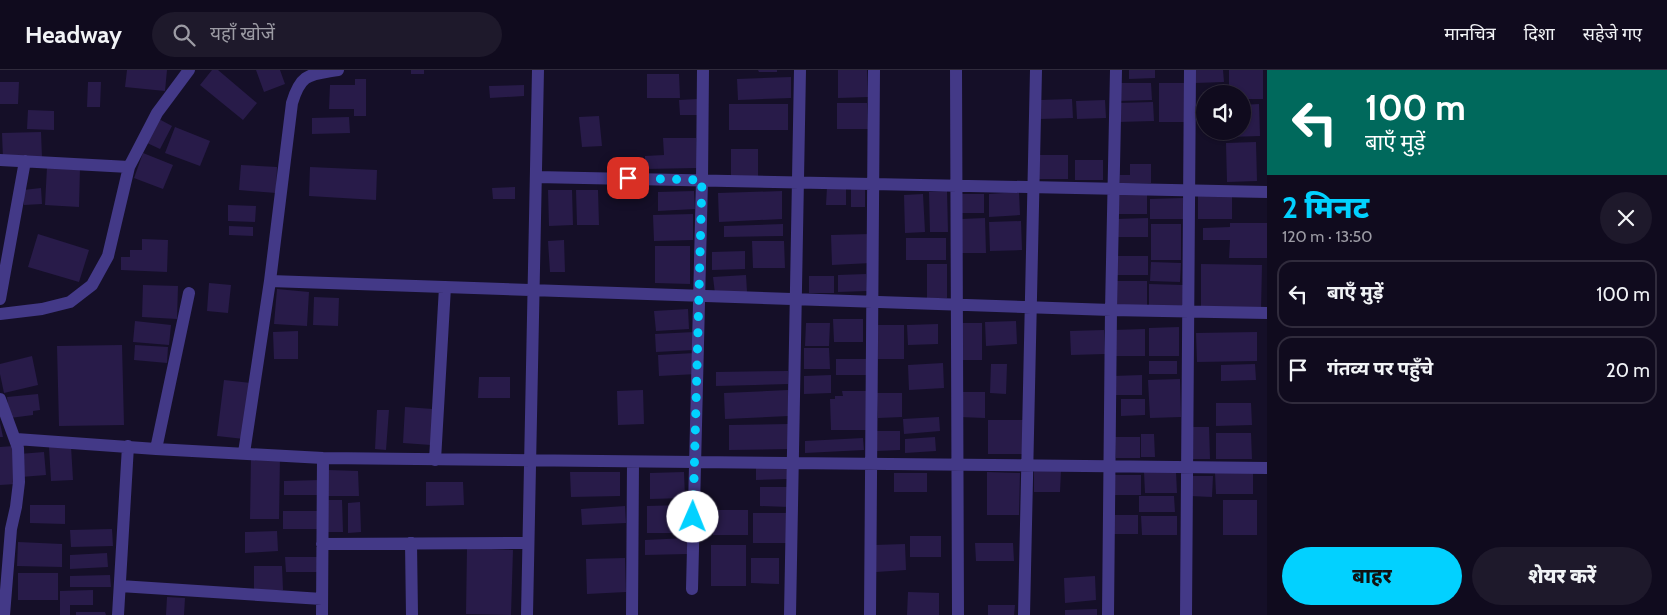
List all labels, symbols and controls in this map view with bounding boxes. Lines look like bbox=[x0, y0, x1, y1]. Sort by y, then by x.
search box bbox=[152, 12, 502, 57]
text: Headway bbox=[25, 20, 122, 49]
icon: search bbox=[170, 21, 198, 49]
text: यहाँ खोजें bbox=[210, 22, 275, 45]
text: मानचित्र bbox=[1444, 23, 1496, 45]
text: दिशा bbox=[1524, 23, 1555, 45]
text: सहेजे गए bbox=[1583, 23, 1642, 45]
map controls bbox=[1196, 85, 1251, 140]
button: sound bbox=[1196, 85, 1251, 140]
text: 100 m bbox=[1365, 86, 1466, 129]
icon: left bbox=[1282, 90, 1347, 155]
text: बाएँ मुड़ें bbox=[1365, 129, 1425, 156]
pin bbox=[607, 157, 649, 199]
icon: arrive bbox=[614, 164, 642, 192]
text: 2 मिनट bbox=[1282, 189, 1369, 226]
button: close bbox=[1600, 192, 1652, 244]
text: 120 m · 13:50 bbox=[1282, 227, 1372, 246]
icon: left bbox=[1284, 280, 1312, 308]
text: बाएँ मुड़ें bbox=[1327, 281, 1383, 304]
text: 100 m bbox=[1596, 283, 1650, 306]
icon: arrive bbox=[1284, 356, 1312, 384]
text: गंतव्य पर पहुँचे bbox=[1327, 357, 1433, 380]
text: 20 m bbox=[1606, 359, 1650, 382]
position arrow bbox=[666, 490, 718, 542]
button: बाहर bbox=[1282, 547, 1462, 605]
button: शेयर करें bbox=[1472, 547, 1652, 605]

